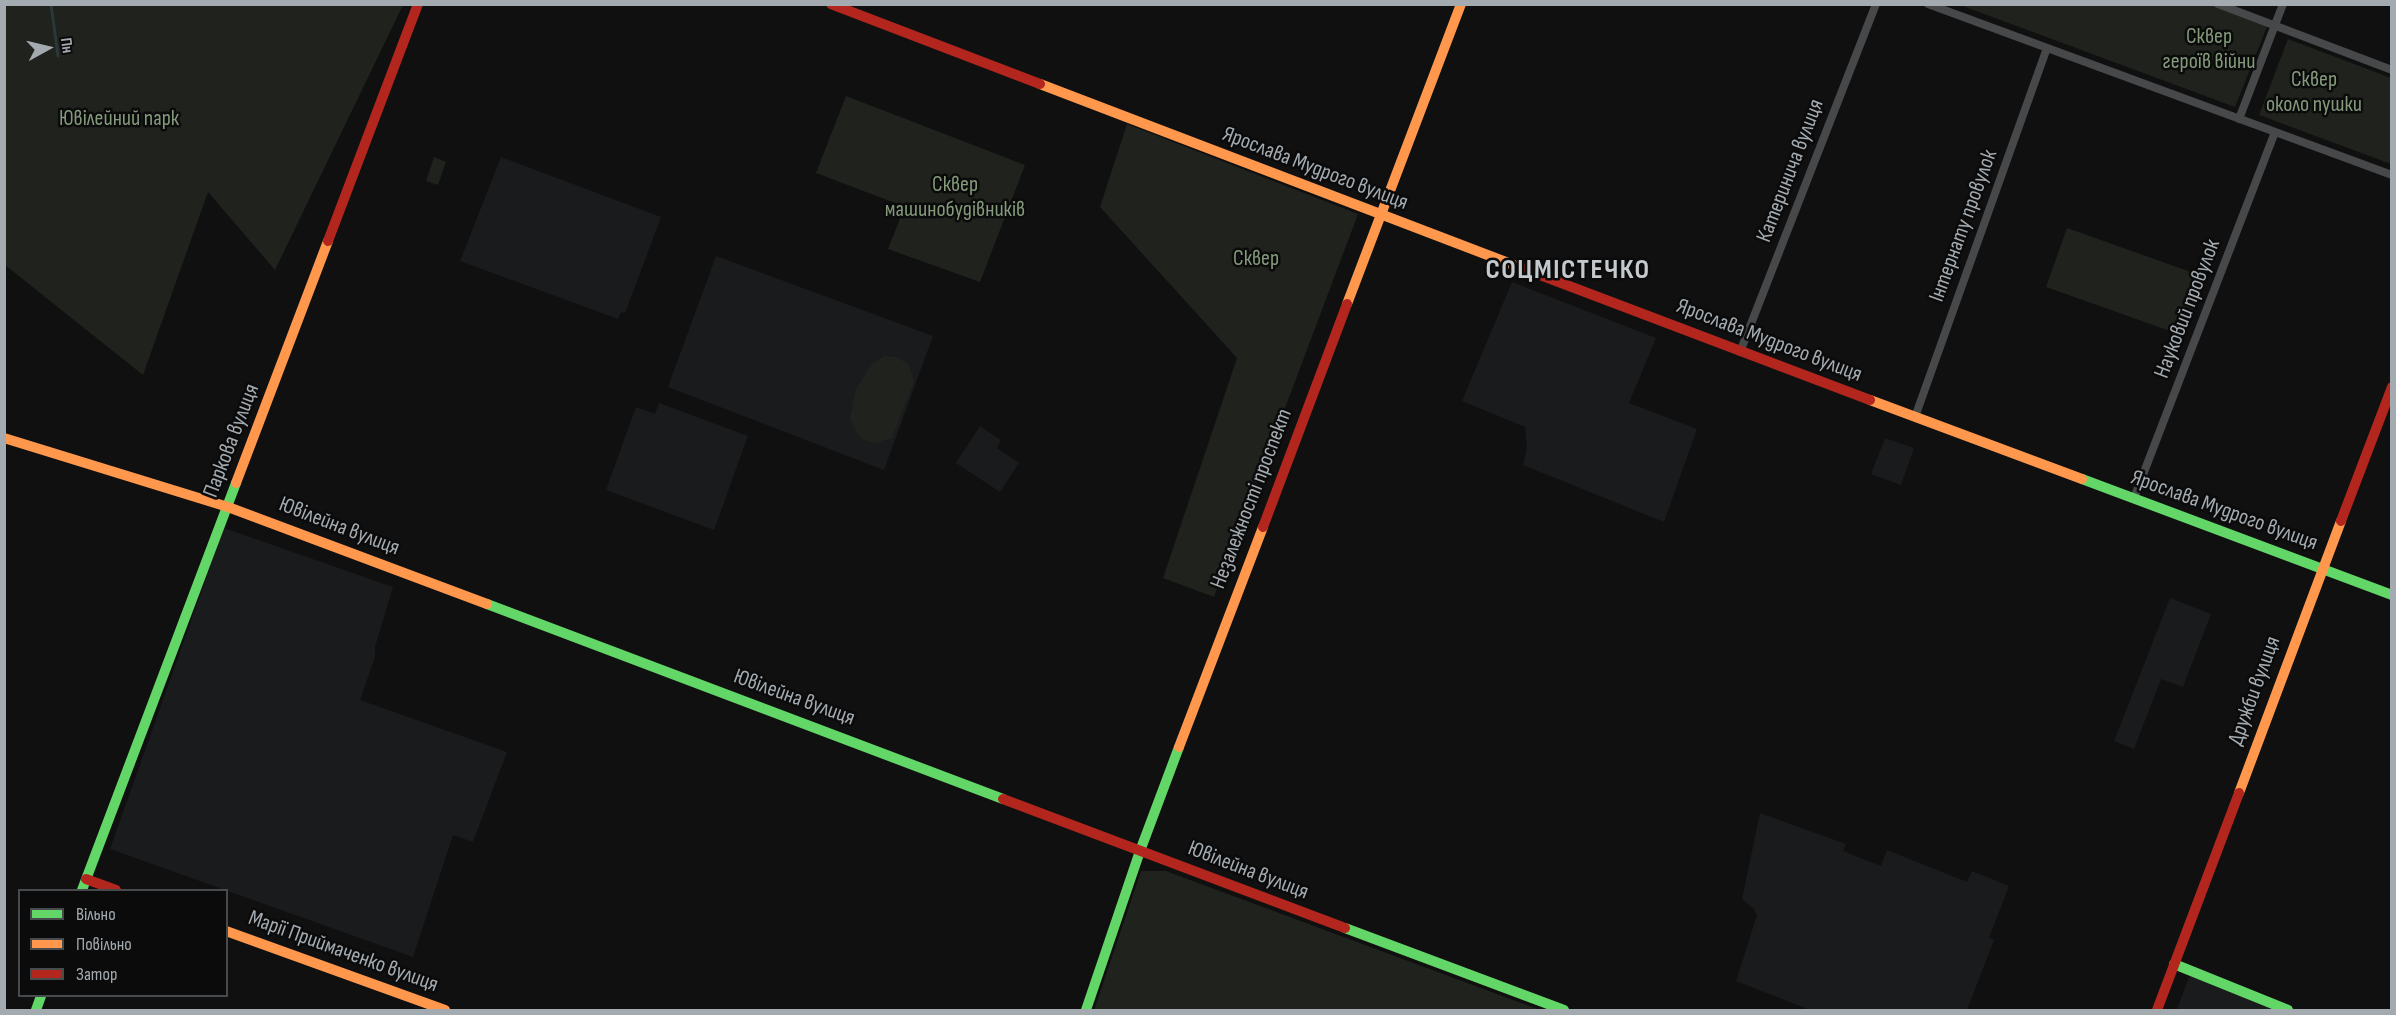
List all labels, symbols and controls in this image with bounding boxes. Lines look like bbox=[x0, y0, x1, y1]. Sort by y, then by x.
north arrow bbox=[18, 18, 78, 78]
park label: Сквер героїв війни bbox=[2163, 24, 2255, 76]
text: Пн bbox=[56, 36, 77, 54]
park label: Сквер около пушки bbox=[2266, 67, 2362, 118]
street label: Катеринича вулиця bbox=[1752, 96, 1830, 246]
park label: Ювілейний парк bbox=[59, 106, 179, 132]
street label: Ярослава Мудрого вулиця bbox=[1219, 121, 1411, 217]
street label: Інтернату провулок bbox=[1924, 146, 2004, 306]
park label: Сквер машинобудівників bbox=[885, 172, 1025, 224]
street label: Науковий провулок bbox=[2149, 236, 2227, 382]
park label: Сквер bbox=[1233, 246, 1279, 272]
district label: СОЦМІСТЕЧКО bbox=[1486, 254, 1650, 288]
street label: Ярослава Мудрого вулиця bbox=[1673, 293, 1865, 389]
street label: Паркова вулиця bbox=[198, 381, 266, 501]
street label: Незалежності проспект bbox=[1206, 405, 1298, 593]
street label: Ярослава Мудрого вулиця bbox=[2127, 465, 2321, 557]
street label: Ювілейна вулиця bbox=[275, 492, 403, 562]
street label: Дружби вулиця bbox=[2223, 633, 2287, 749]
street label: Ювілейна вулиця bbox=[730, 664, 858, 732]
street label: Ювілейна вулиця bbox=[1184, 836, 1312, 906]
legend bbox=[18, 889, 228, 997]
text: Вільно bbox=[76, 904, 116, 925]
street label: Марії Приймаченко вулиця bbox=[245, 905, 441, 999]
text: Повільно bbox=[76, 934, 132, 955]
text: Затор bbox=[76, 964, 117, 985]

